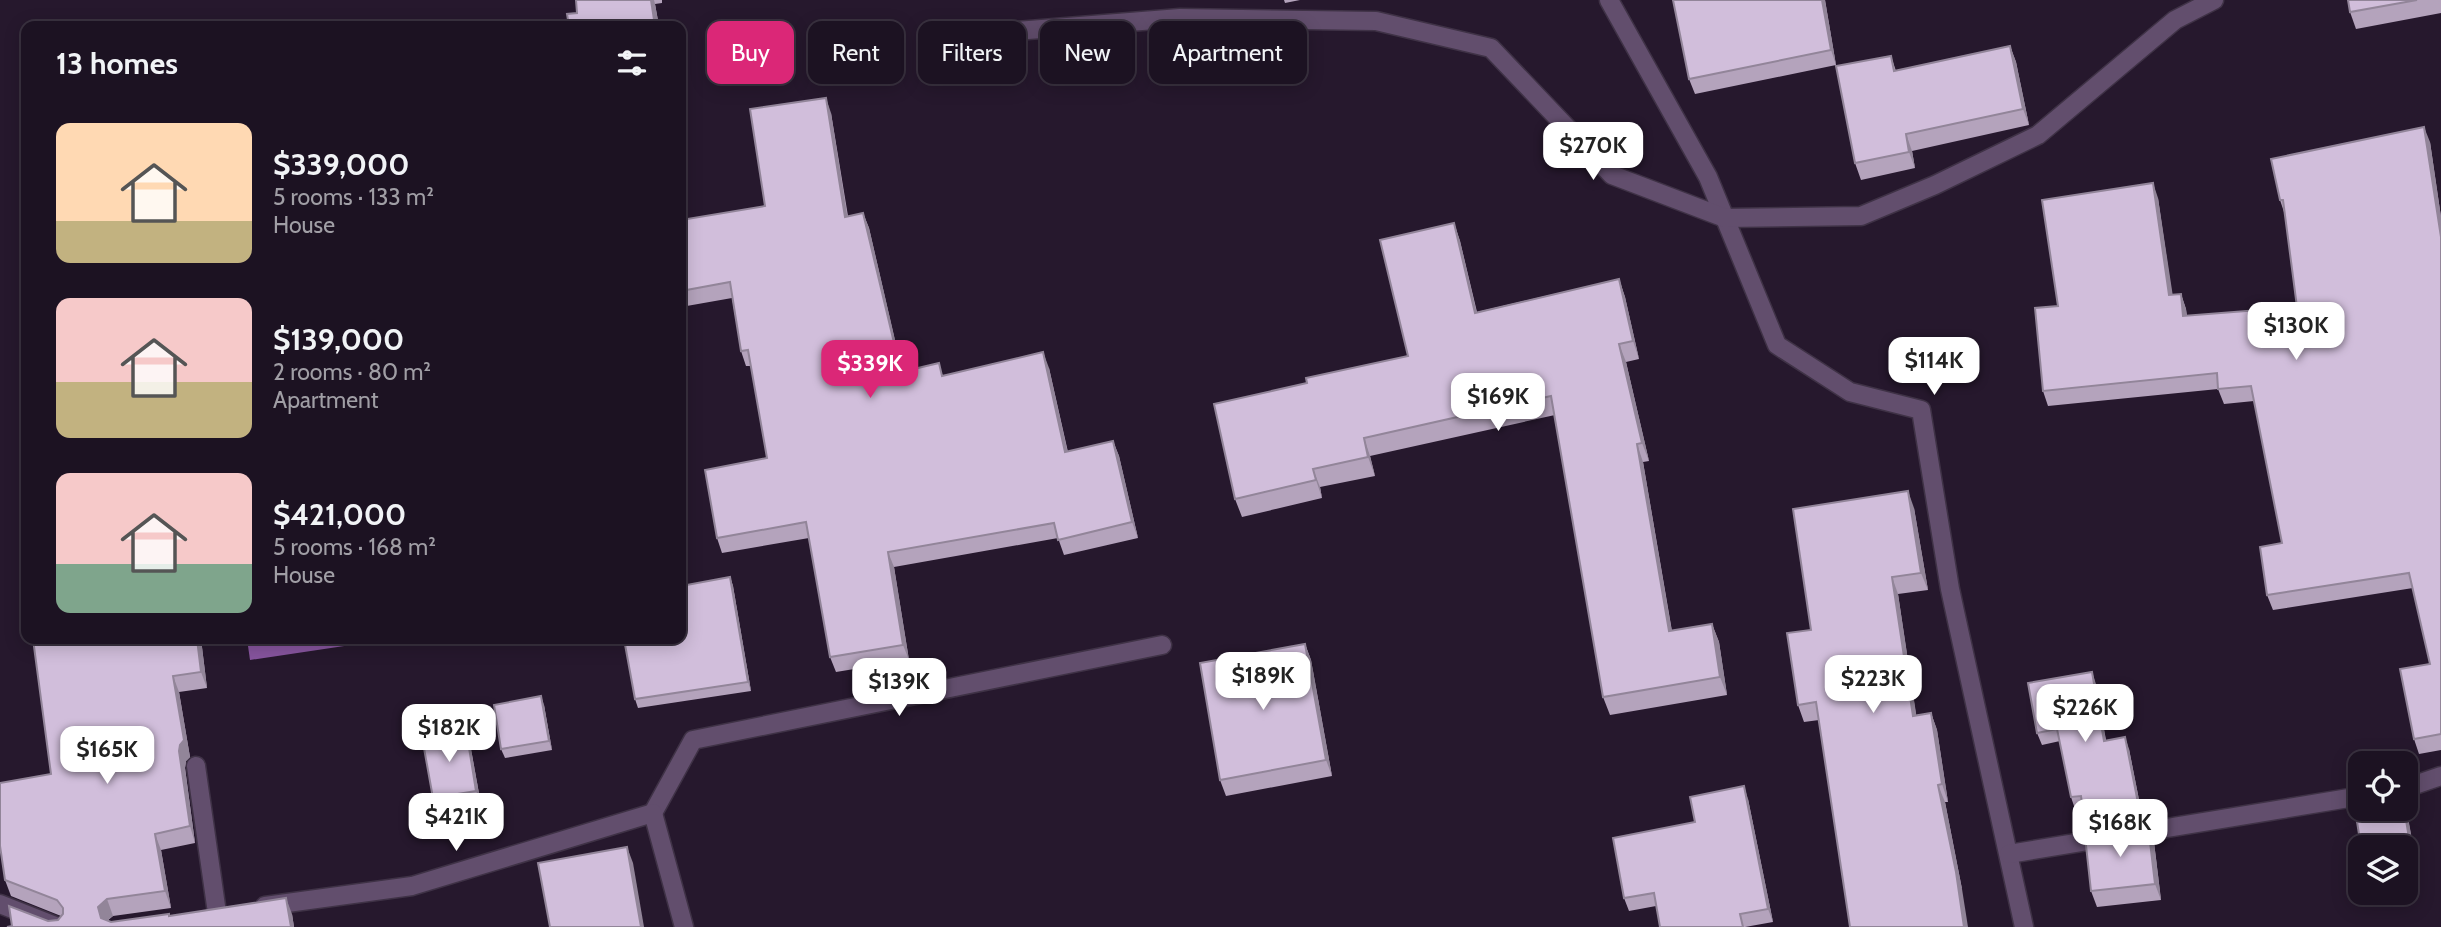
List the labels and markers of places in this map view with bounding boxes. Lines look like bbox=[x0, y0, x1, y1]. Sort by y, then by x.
pin: $270K bbox=[1544, 122, 1642, 182]
pin: $130K bbox=[2247, 302, 2345, 362]
pin: $114K bbox=[1885, 338, 1983, 397]
pin: $339K bbox=[821, 340, 919, 400]
pin: $169K bbox=[1449, 374, 1547, 433]
pin: $189K bbox=[1214, 652, 1312, 712]
pin: $223K bbox=[1824, 656, 1922, 715]
pin: $139K bbox=[850, 658, 948, 718]
pin: $226K bbox=[2036, 684, 2134, 744]
pin: $182K bbox=[400, 704, 498, 764]
pin: $165K bbox=[58, 726, 156, 786]
pin: $421K bbox=[407, 794, 505, 853]
pin: $168K bbox=[2071, 800, 2169, 859]

